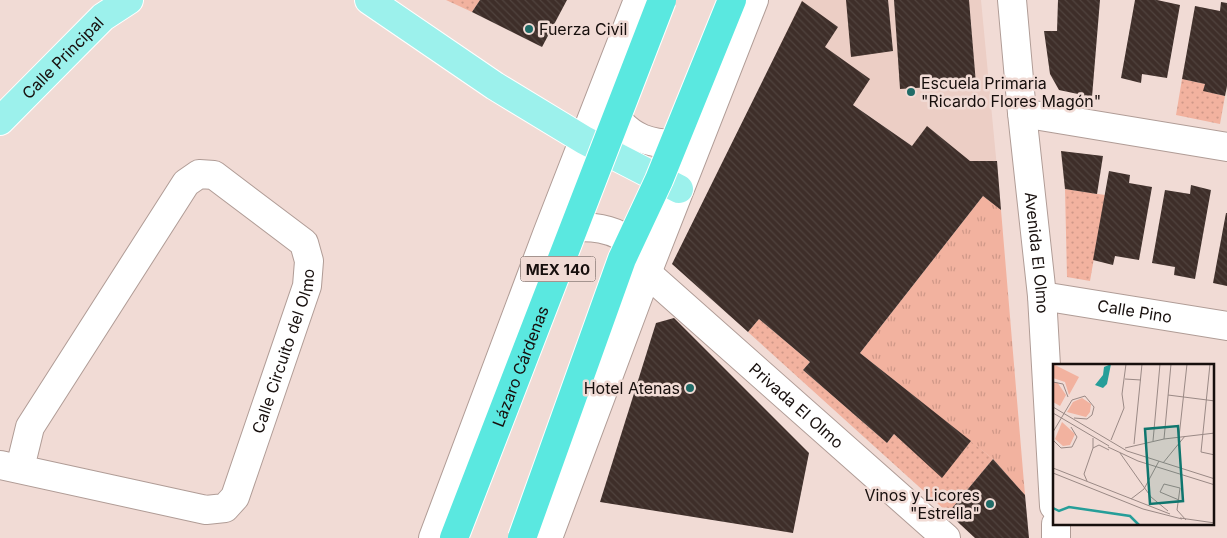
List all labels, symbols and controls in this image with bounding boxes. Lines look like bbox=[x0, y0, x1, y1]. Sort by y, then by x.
street label: Calle Principal bbox=[18, 12, 108, 103]
place label: Fuerza Civil bbox=[539, 19, 627, 39]
marker: Fuerza Civil bbox=[523, 23, 535, 35]
place label: Escuela Primaria "Ricardo Flores Magón" bbox=[921, 73, 1101, 111]
marker: Escuela Primaria "Ricardo Flores Magón" bbox=[905, 86, 917, 98]
street label: Avenida El Olmo bbox=[1021, 191, 1053, 314]
road number: MEX 140 bbox=[520, 256, 596, 282]
street label: Calle Circuito del Olmo bbox=[247, 268, 318, 436]
street label: Calle Pino bbox=[1096, 295, 1174, 327]
street label: Lázaro Cárdenas bbox=[488, 303, 553, 430]
street label: Privada El Olmo bbox=[745, 358, 848, 453]
inset map bbox=[1053, 364, 1214, 526]
place label: Hotel Atenas bbox=[584, 378, 680, 398]
marker: Hotel Atenas bbox=[684, 382, 696, 394]
place label: Vinos y Licores "Estrella" bbox=[864, 485, 980, 523]
marker: Vinos y Licores "Estrella" bbox=[984, 498, 996, 510]

